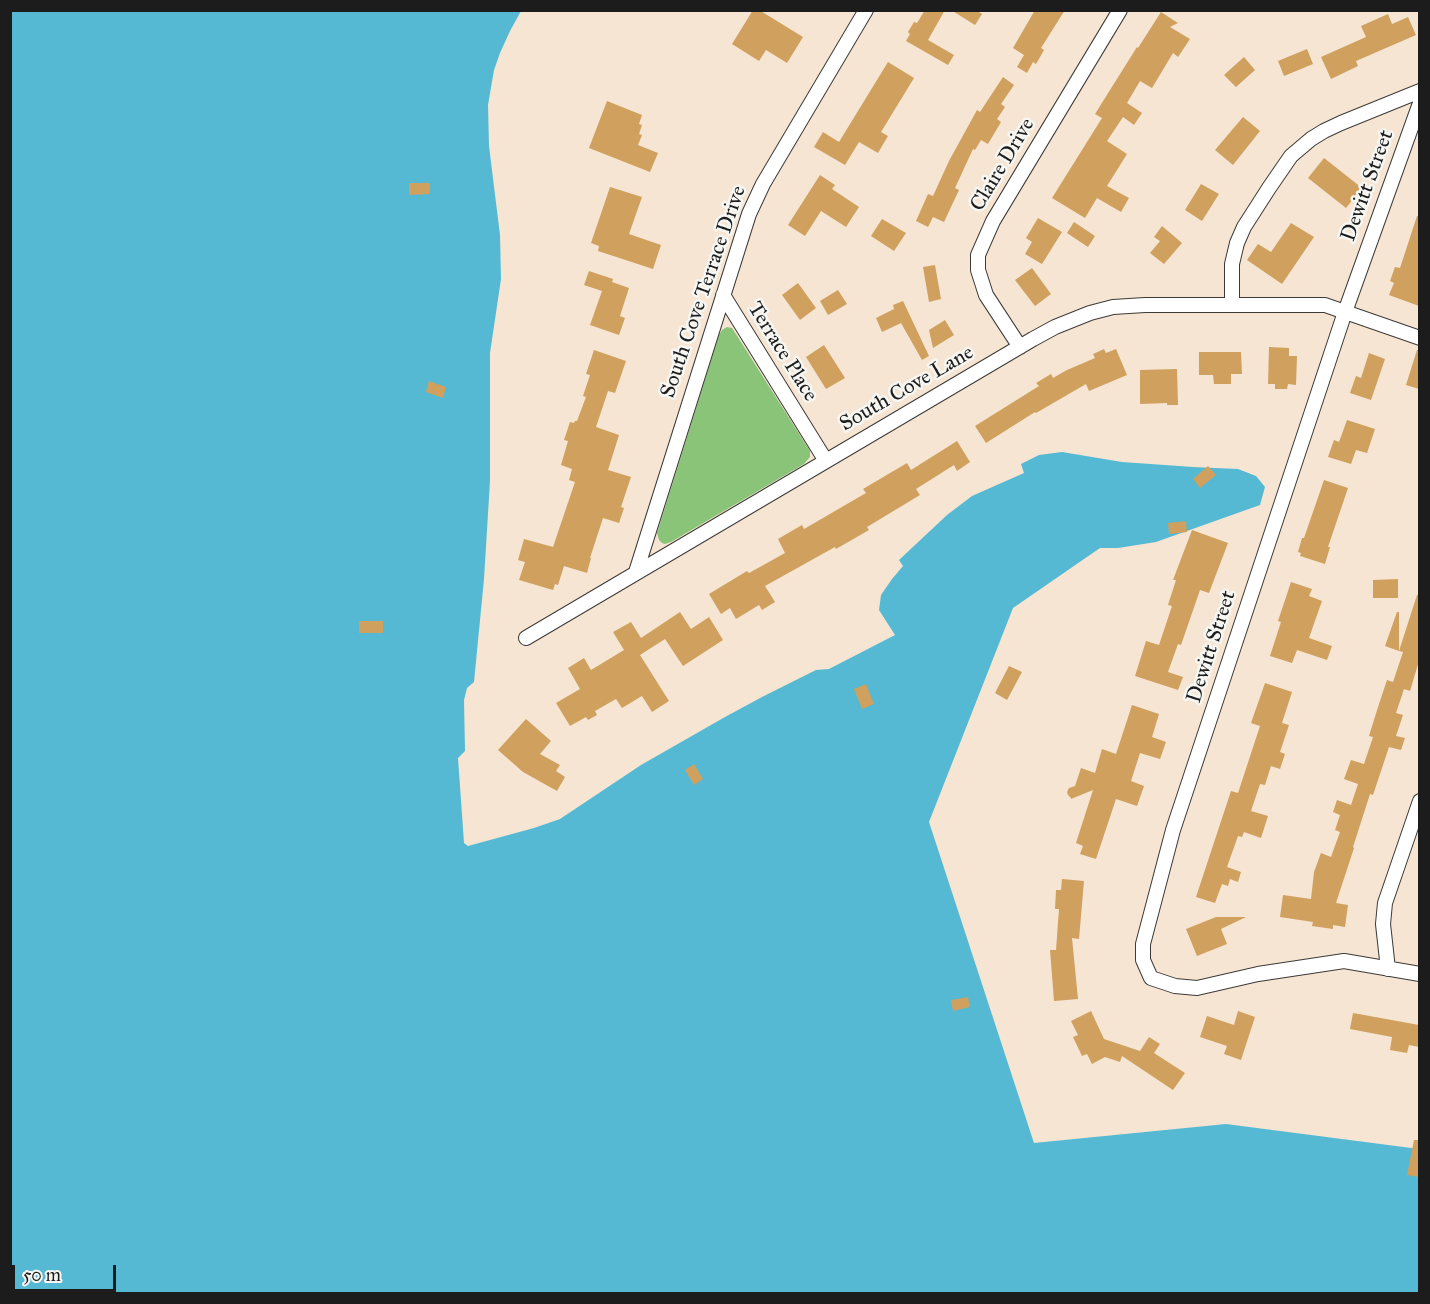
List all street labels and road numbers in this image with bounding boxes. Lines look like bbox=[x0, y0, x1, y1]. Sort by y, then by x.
street label: Claire Drive bbox=[965, 114, 1041, 216]
street label: Dewitt Street bbox=[1336, 127, 1400, 245]
street label: South Cove Terrace Drive bbox=[656, 183, 752, 401]
street label: Terrace Place bbox=[742, 298, 822, 406]
street label: South Cove Lane bbox=[836, 341, 978, 437]
street label: Dewitt Street bbox=[1182, 588, 1242, 706]

